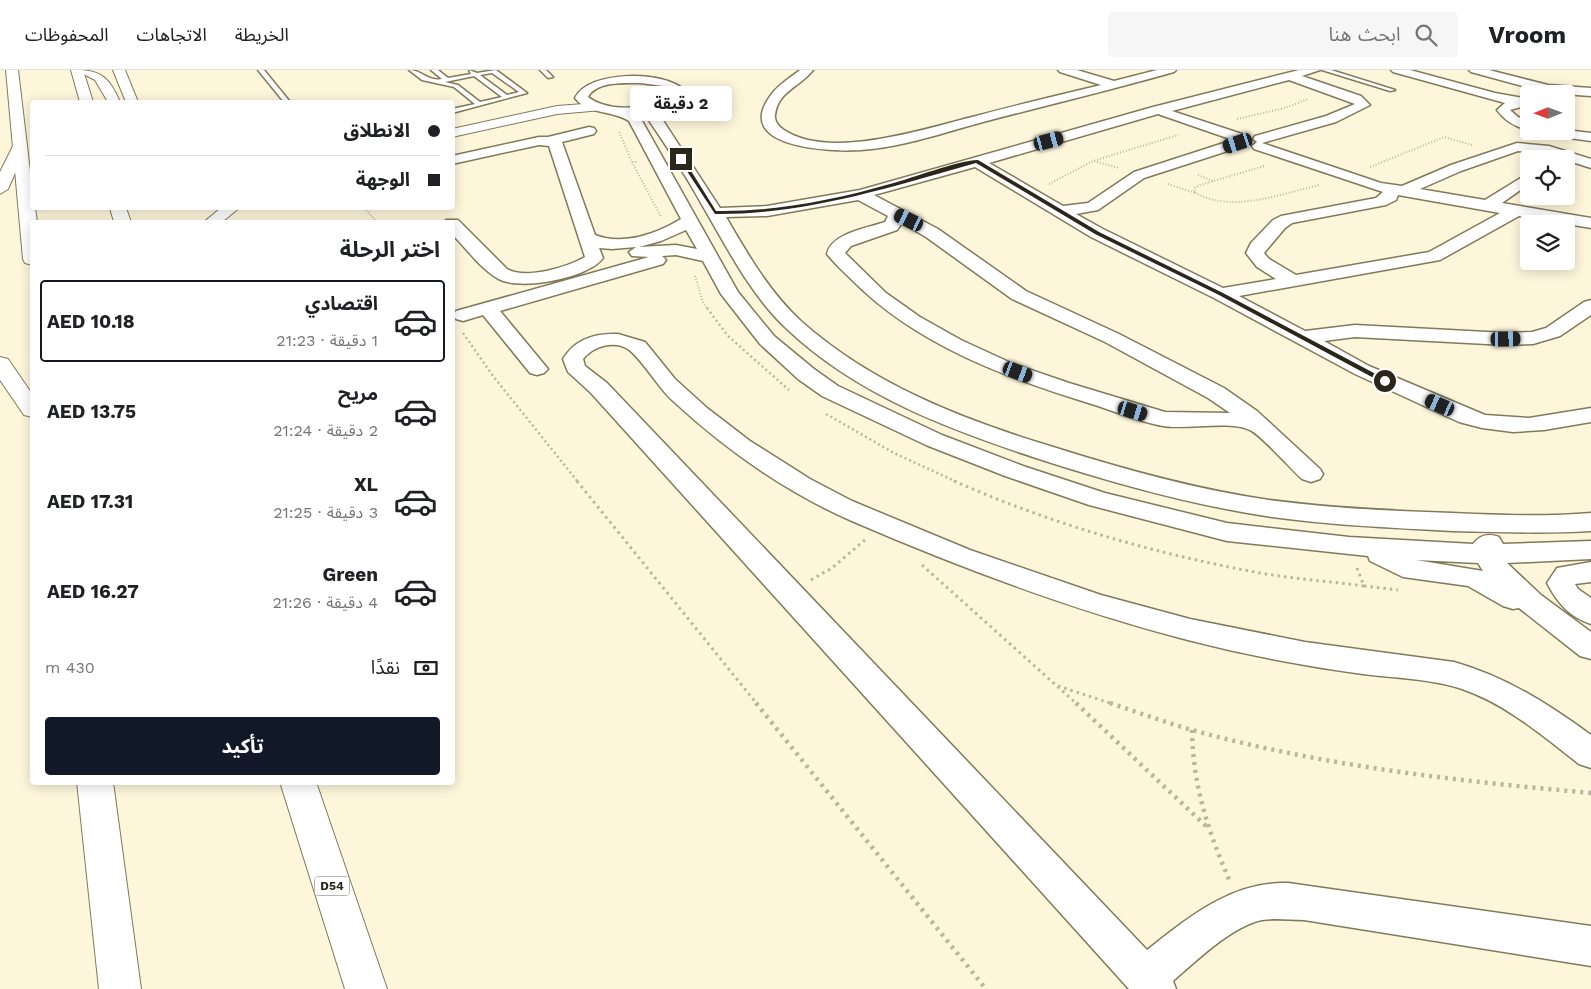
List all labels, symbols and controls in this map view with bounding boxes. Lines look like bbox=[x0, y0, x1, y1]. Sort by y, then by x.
search box bbox=[1108, 12, 1458, 57]
icon: search bbox=[1412, 21, 1440, 49]
text: Vroom bbox=[1488, 21, 1566, 49]
text: ابحث هنا bbox=[1329, 23, 1400, 46]
text: المحفوظات bbox=[25, 24, 109, 45]
text: الاتجاهات bbox=[137, 24, 207, 45]
text: الخريطة bbox=[235, 24, 289, 45]
north arrow bbox=[1520, 85, 1575, 140]
map controls bbox=[1520, 85, 1575, 270]
callout: 2 دقيقة bbox=[630, 87, 732, 122]
text: 2 دقيقة bbox=[654, 94, 708, 113]
text: الانطلاق bbox=[344, 119, 410, 142]
car bbox=[1032, 130, 1065, 152]
car bbox=[1221, 131, 1254, 155]
route end bbox=[670, 148, 692, 170]
button: locate bbox=[1520, 150, 1575, 205]
text: الوجهة bbox=[356, 168, 410, 191]
car bbox=[892, 207, 925, 233]
button: layers bbox=[1520, 215, 1575, 270]
text: اختر الرحلة bbox=[340, 237, 440, 262]
text: اقتصادي bbox=[305, 292, 378, 315]
icon: car bbox=[393, 299, 438, 344]
text: AED 10.18 bbox=[47, 310, 135, 333]
text: 1 دقيقة · 21:23 bbox=[276, 331, 378, 350]
car bbox=[1490, 331, 1521, 347]
car bbox=[1001, 360, 1034, 384]
route start bbox=[1374, 370, 1396, 392]
text: مريح bbox=[338, 382, 378, 405]
icon: car bbox=[393, 389, 438, 434]
car bbox=[1423, 392, 1456, 418]
car bbox=[1116, 399, 1149, 423]
text: AED 13.75 bbox=[47, 400, 136, 423]
text: 2 دقيقة · 21:24 bbox=[273, 421, 378, 440]
text: XL bbox=[354, 473, 378, 496]
icon: car bbox=[393, 479, 438, 524]
text: AED 17.31 bbox=[47, 490, 133, 513]
text: 3 دقيقة · 21:25 bbox=[273, 503, 378, 522]
text: Green bbox=[322, 563, 378, 586]
icon: car bbox=[393, 569, 438, 614]
text: AED 16.27 bbox=[47, 580, 139, 603]
text: 4 دقيقة · 21:26 bbox=[272, 593, 378, 612]
icon: cash bbox=[412, 654, 440, 682]
text: نقدًا bbox=[371, 656, 400, 679]
text: 430 m bbox=[45, 658, 95, 677]
button: تأكيد bbox=[45, 717, 440, 775]
road number: D54 bbox=[314, 876, 350, 896]

